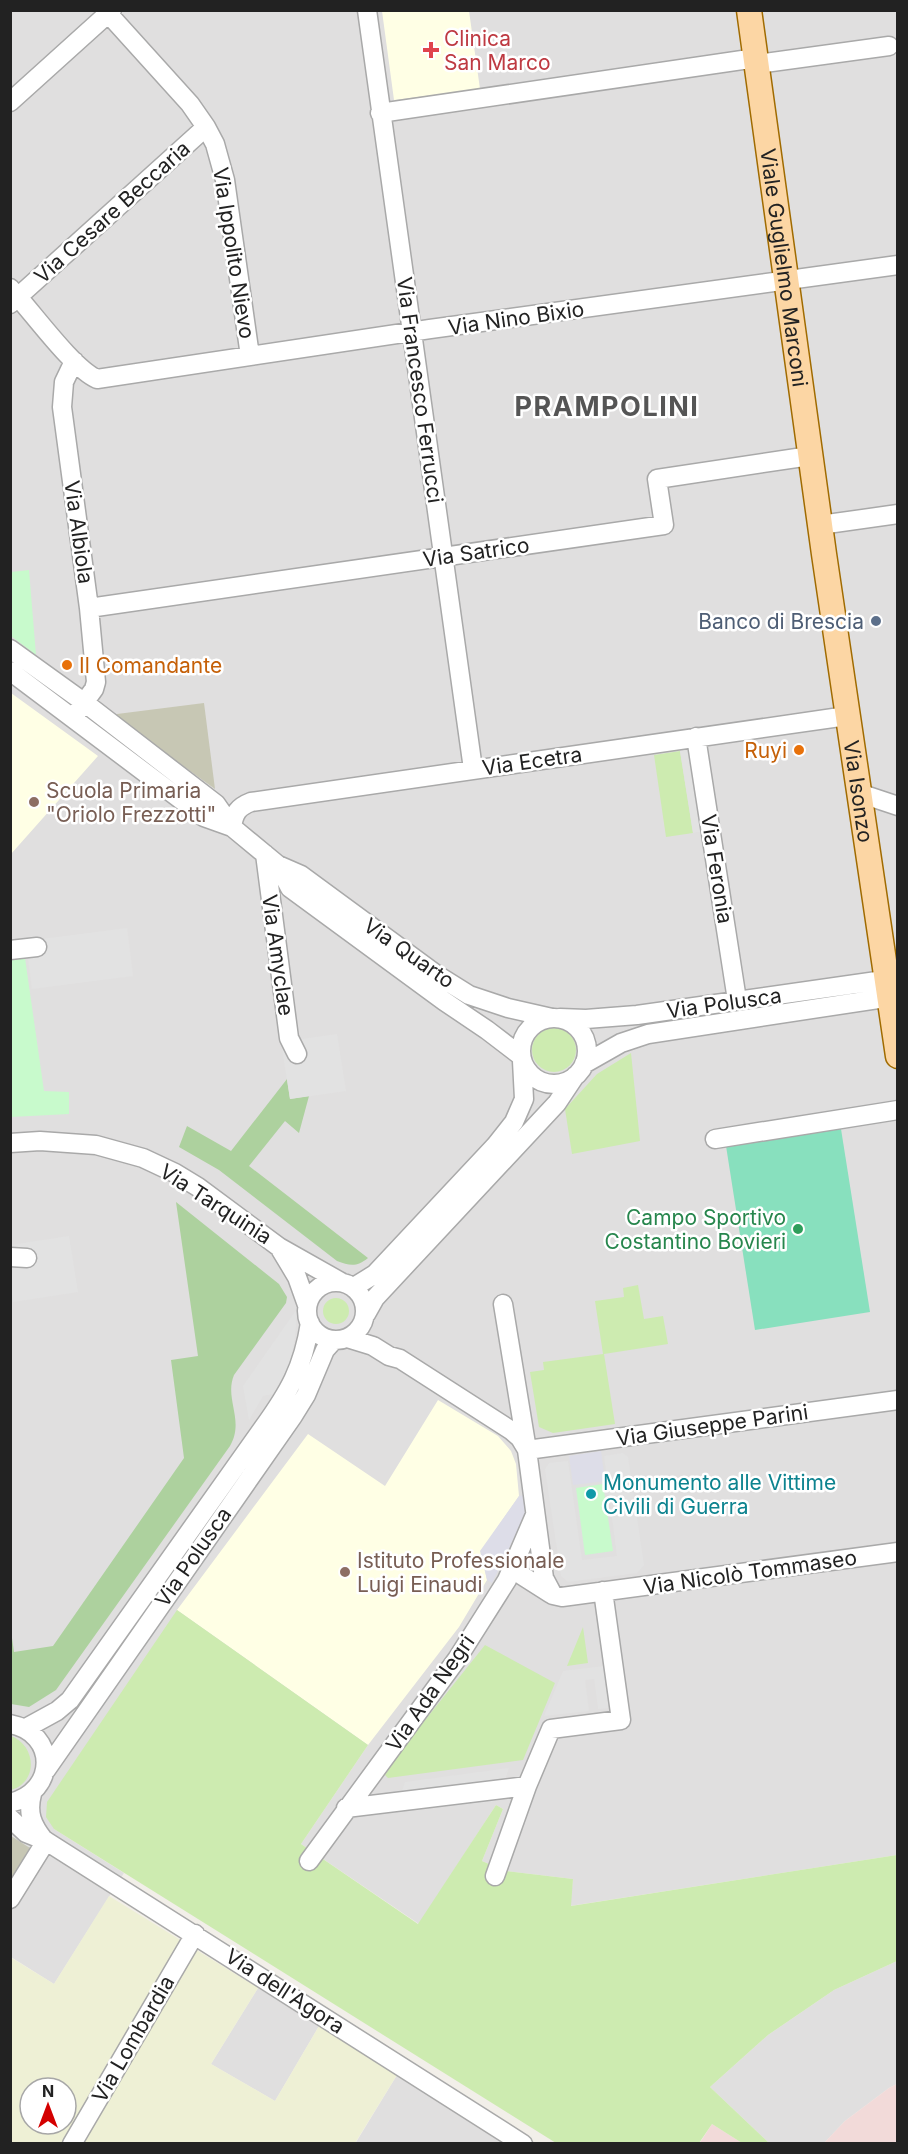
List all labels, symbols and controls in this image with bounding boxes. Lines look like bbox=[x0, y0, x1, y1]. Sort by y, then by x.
place label: Clinica San Marco bbox=[444, 26, 551, 75]
marker: Clinica San Marco bbox=[422, 41, 440, 59]
street label: Via Cesare Beccaria bbox=[29, 136, 195, 288]
street label: Viale Guglielmo Marconi bbox=[756, 147, 813, 388]
street label: Via Ippolito Nievo bbox=[208, 165, 260, 341]
street label: Via Francesco Ferrucci bbox=[392, 275, 448, 505]
street label: Via Nino Bixio bbox=[446, 296, 586, 340]
district label: PRAMPOLINI bbox=[515, 390, 699, 423]
street label: Via Albiola bbox=[59, 479, 99, 585]
street label: Via Satrico bbox=[421, 532, 531, 572]
place label: Banco di Brescia bbox=[698, 609, 864, 634]
marker: Banco di Brescia bbox=[869, 614, 883, 628]
place label: Il Comandante bbox=[79, 653, 222, 678]
marker: Il Comandante bbox=[60, 658, 74, 672]
place label: Ruyi bbox=[744, 738, 787, 763]
street label: Via Isonzo bbox=[839, 739, 879, 844]
street label: Via Ecetra bbox=[480, 742, 584, 780]
marker: Ruyi bbox=[792, 743, 806, 757]
place label: Scuola Primaria "Oriolo Frezzotti" bbox=[46, 778, 216, 827]
marker: Scuola Primaria "Oriolo Frezzotti" bbox=[27, 795, 41, 809]
street label: Via Feronia bbox=[696, 812, 738, 926]
street label: Via Amyclae bbox=[257, 893, 299, 1017]
street label: Via Quarto bbox=[359, 913, 459, 993]
street label: Via Polusca bbox=[665, 983, 783, 1023]
street label: Via Tarquinia bbox=[155, 1159, 277, 1249]
place label: Campo Sportivo Costantino Bovieri bbox=[605, 1205, 786, 1254]
marker: Campo Sportivo Costantino Bovieri bbox=[791, 1222, 805, 1236]
street label: Via Giuseppe Parini bbox=[614, 1399, 810, 1451]
place label: Monumento alle Vittime Civili di Guerra bbox=[603, 1470, 836, 1519]
marker: Monumento alle Vittime Civili di Guerra bbox=[584, 1487, 598, 1501]
street label: Via Polusca bbox=[150, 1502, 236, 1612]
street label: Via Nicolò Tommaseo bbox=[642, 1545, 858, 1599]
place label: Istituto Professionale Luigi Einaudi bbox=[357, 1548, 564, 1597]
marker: Istituto Professionale Luigi Einaudi bbox=[338, 1565, 352, 1579]
street label: Via Ada Negri bbox=[381, 1630, 479, 1756]
street label: Via dell'Agora bbox=[221, 1943, 349, 2039]
street label: Via Lombardia bbox=[87, 1971, 179, 2107]
north arrow bbox=[18, 2076, 78, 2136]
text: N bbox=[42, 2081, 54, 2101]

